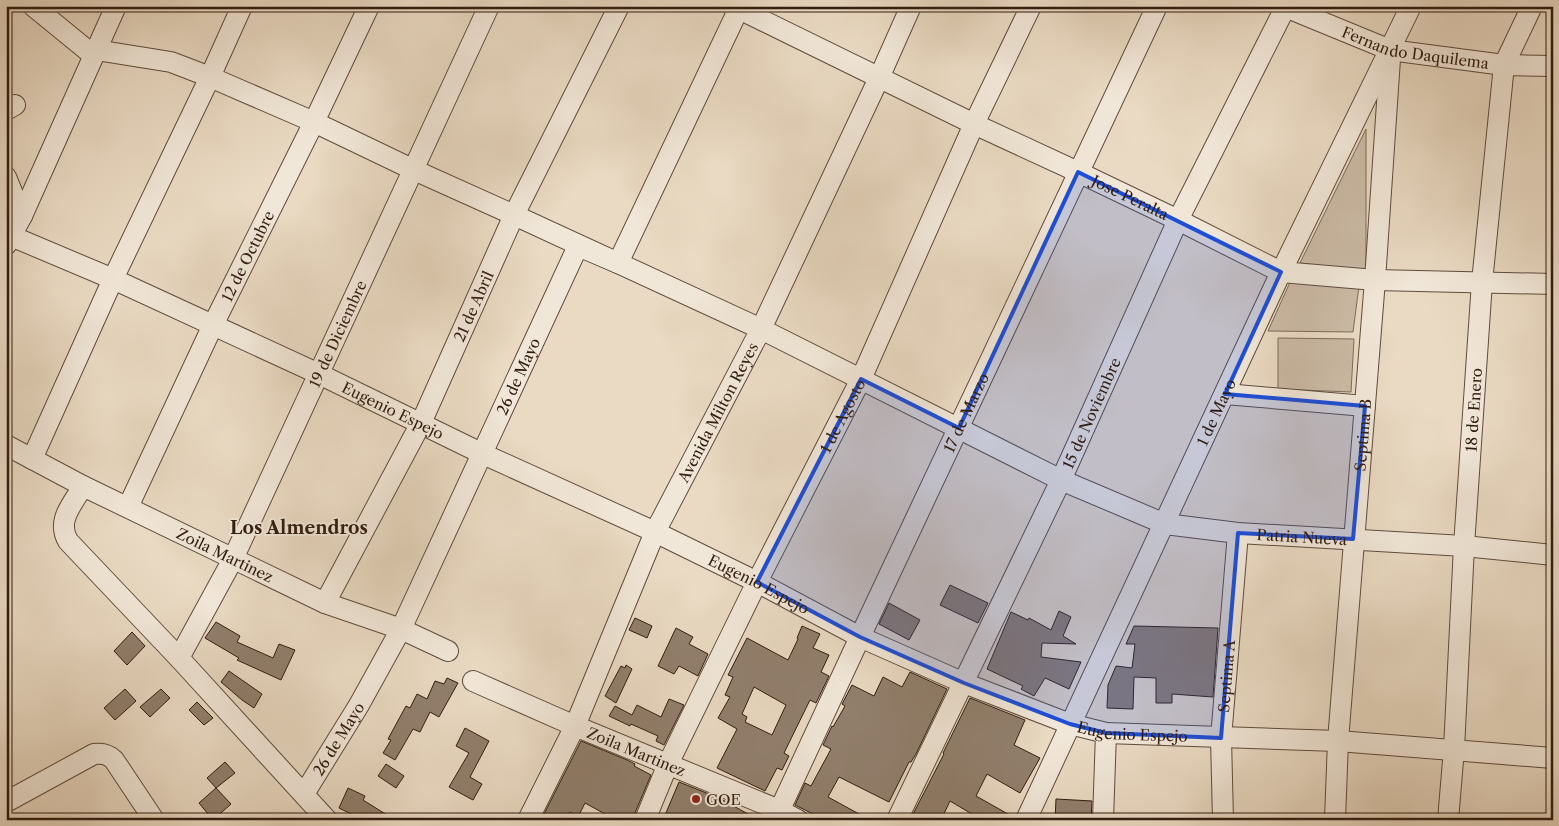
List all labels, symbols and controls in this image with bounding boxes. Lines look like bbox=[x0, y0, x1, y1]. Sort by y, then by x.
street label: Fernando Daquilema bbox=[1339, 22, 1490, 72]
street label: Jose Peralta bbox=[1087, 170, 1172, 224]
street label: 12 de Octubre bbox=[217, 207, 278, 304]
street label: 21 de Abril bbox=[449, 267, 498, 344]
street label: 19 de Diciembre bbox=[304, 277, 370, 390]
street label: 26 de Mayo bbox=[492, 335, 544, 418]
street label: Avenida Milton Reyes bbox=[673, 339, 762, 486]
street label: 15 de Noviembre bbox=[1058, 355, 1124, 471]
street label: 18 de Enero bbox=[1461, 367, 1486, 452]
street label: 17 de Marzo bbox=[939, 370, 993, 455]
street label: 1 de Agosto bbox=[815, 376, 869, 456]
street label: 1 de Mayo bbox=[1192, 376, 1240, 448]
street label: Eugenio Espejo bbox=[339, 377, 447, 443]
street label: Septima B bbox=[1350, 398, 1375, 472]
district label: Los Almendros bbox=[230, 517, 368, 539]
street label: Zoila Martinez bbox=[174, 523, 277, 586]
street label: Patria Nueva bbox=[1256, 525, 1348, 549]
street label: Eugenio Espejo bbox=[705, 550, 813, 618]
street label: Septima A bbox=[1214, 638, 1239, 713]
street label: 26 de Mayo bbox=[308, 699, 368, 779]
street label: Eugenio Espejo bbox=[1075, 717, 1188, 745]
street label: Zoila Martinez bbox=[584, 723, 689, 780]
place label: GOE bbox=[706, 790, 741, 809]
marker: GOE bbox=[690, 793, 702, 805]

